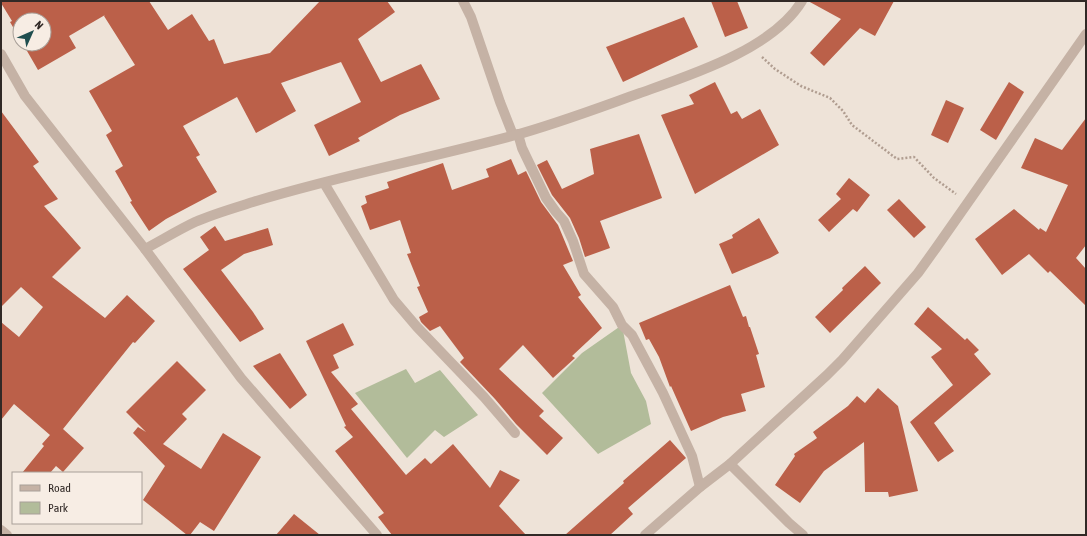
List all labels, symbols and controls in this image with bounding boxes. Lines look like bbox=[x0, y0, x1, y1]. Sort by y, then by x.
north arrow bbox=[12, 12, 52, 52]
text: N bbox=[33, 18, 46, 31]
legend bbox=[12, 472, 142, 524]
text: Road bbox=[48, 481, 71, 495]
text: Park bbox=[48, 501, 69, 515]

